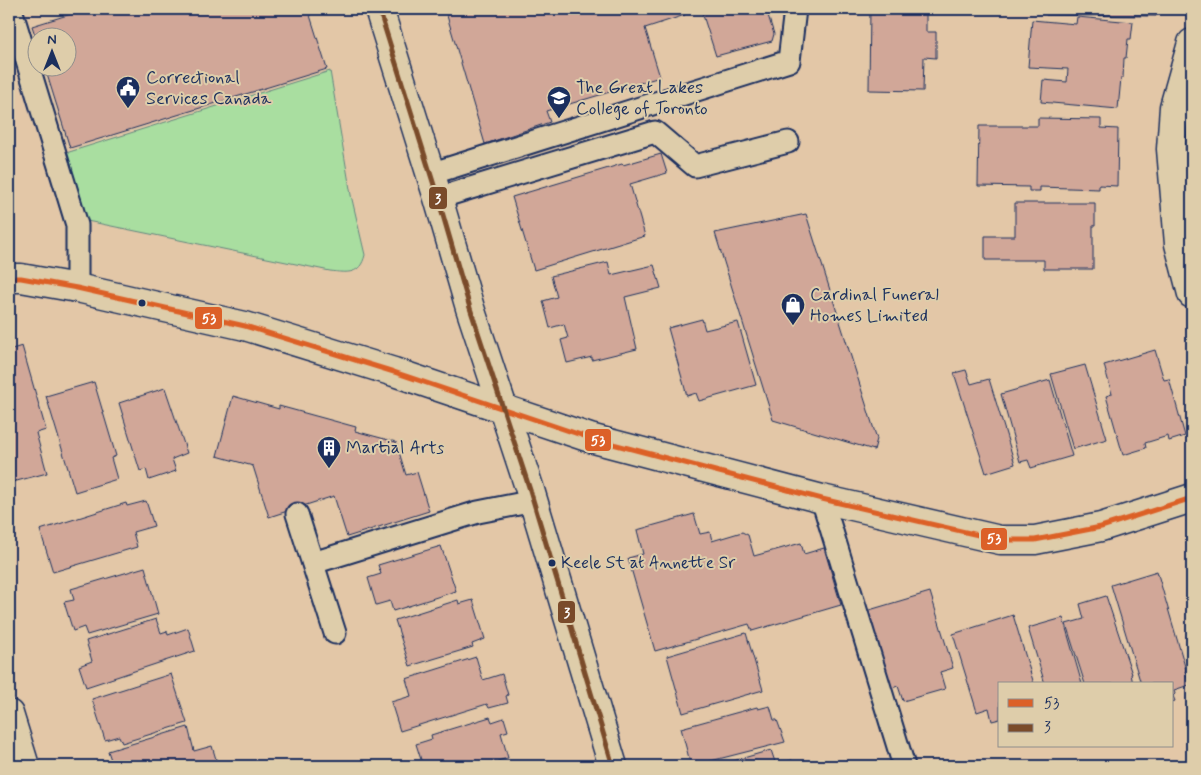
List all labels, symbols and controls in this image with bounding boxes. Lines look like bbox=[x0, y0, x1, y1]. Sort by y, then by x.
north arrow bbox=[28, 28, 78, 78]
text: N bbox=[47, 31, 57, 49]
place label: Correctional Services Canada bbox=[146, 66, 271, 111]
public building icon: Correctional Services Canada bbox=[115, 75, 141, 109]
place label: The Great Lakes College of Toronto bbox=[576, 76, 708, 121]
school or university icon: The Great Lakes College of Toronto bbox=[546, 85, 572, 119]
line badge: 3 bbox=[428, 186, 448, 210]
text: 3 bbox=[435, 190, 442, 208]
place label: Cardinal Funeral Homes Limited bbox=[810, 283, 939, 328]
shop icon: Cardinal Funeral Homes Limited bbox=[780, 292, 806, 326]
unlabelled marker bbox=[137, 298, 147, 308]
line badge: 53 bbox=[194, 306, 223, 330]
text: 53 bbox=[202, 310, 216, 328]
line badge: 53 bbox=[584, 428, 612, 452]
text: 53 bbox=[591, 432, 605, 450]
building icon: Martial Arts bbox=[316, 435, 342, 469]
place label: Martial Arts bbox=[346, 436, 444, 460]
line badge: 53 bbox=[980, 527, 1008, 551]
text: 53 bbox=[987, 530, 1001, 548]
place label: Keele St at Annette Sr bbox=[561, 552, 736, 574]
marker: Keele St at Annette Sr bbox=[547, 558, 557, 568]
line badge: 3 bbox=[557, 600, 576, 624]
text: 3 bbox=[564, 604, 571, 622]
legend bbox=[998, 682, 1174, 748]
text: 53 bbox=[1044, 694, 1059, 714]
text: 3 bbox=[1044, 718, 1051, 738]

